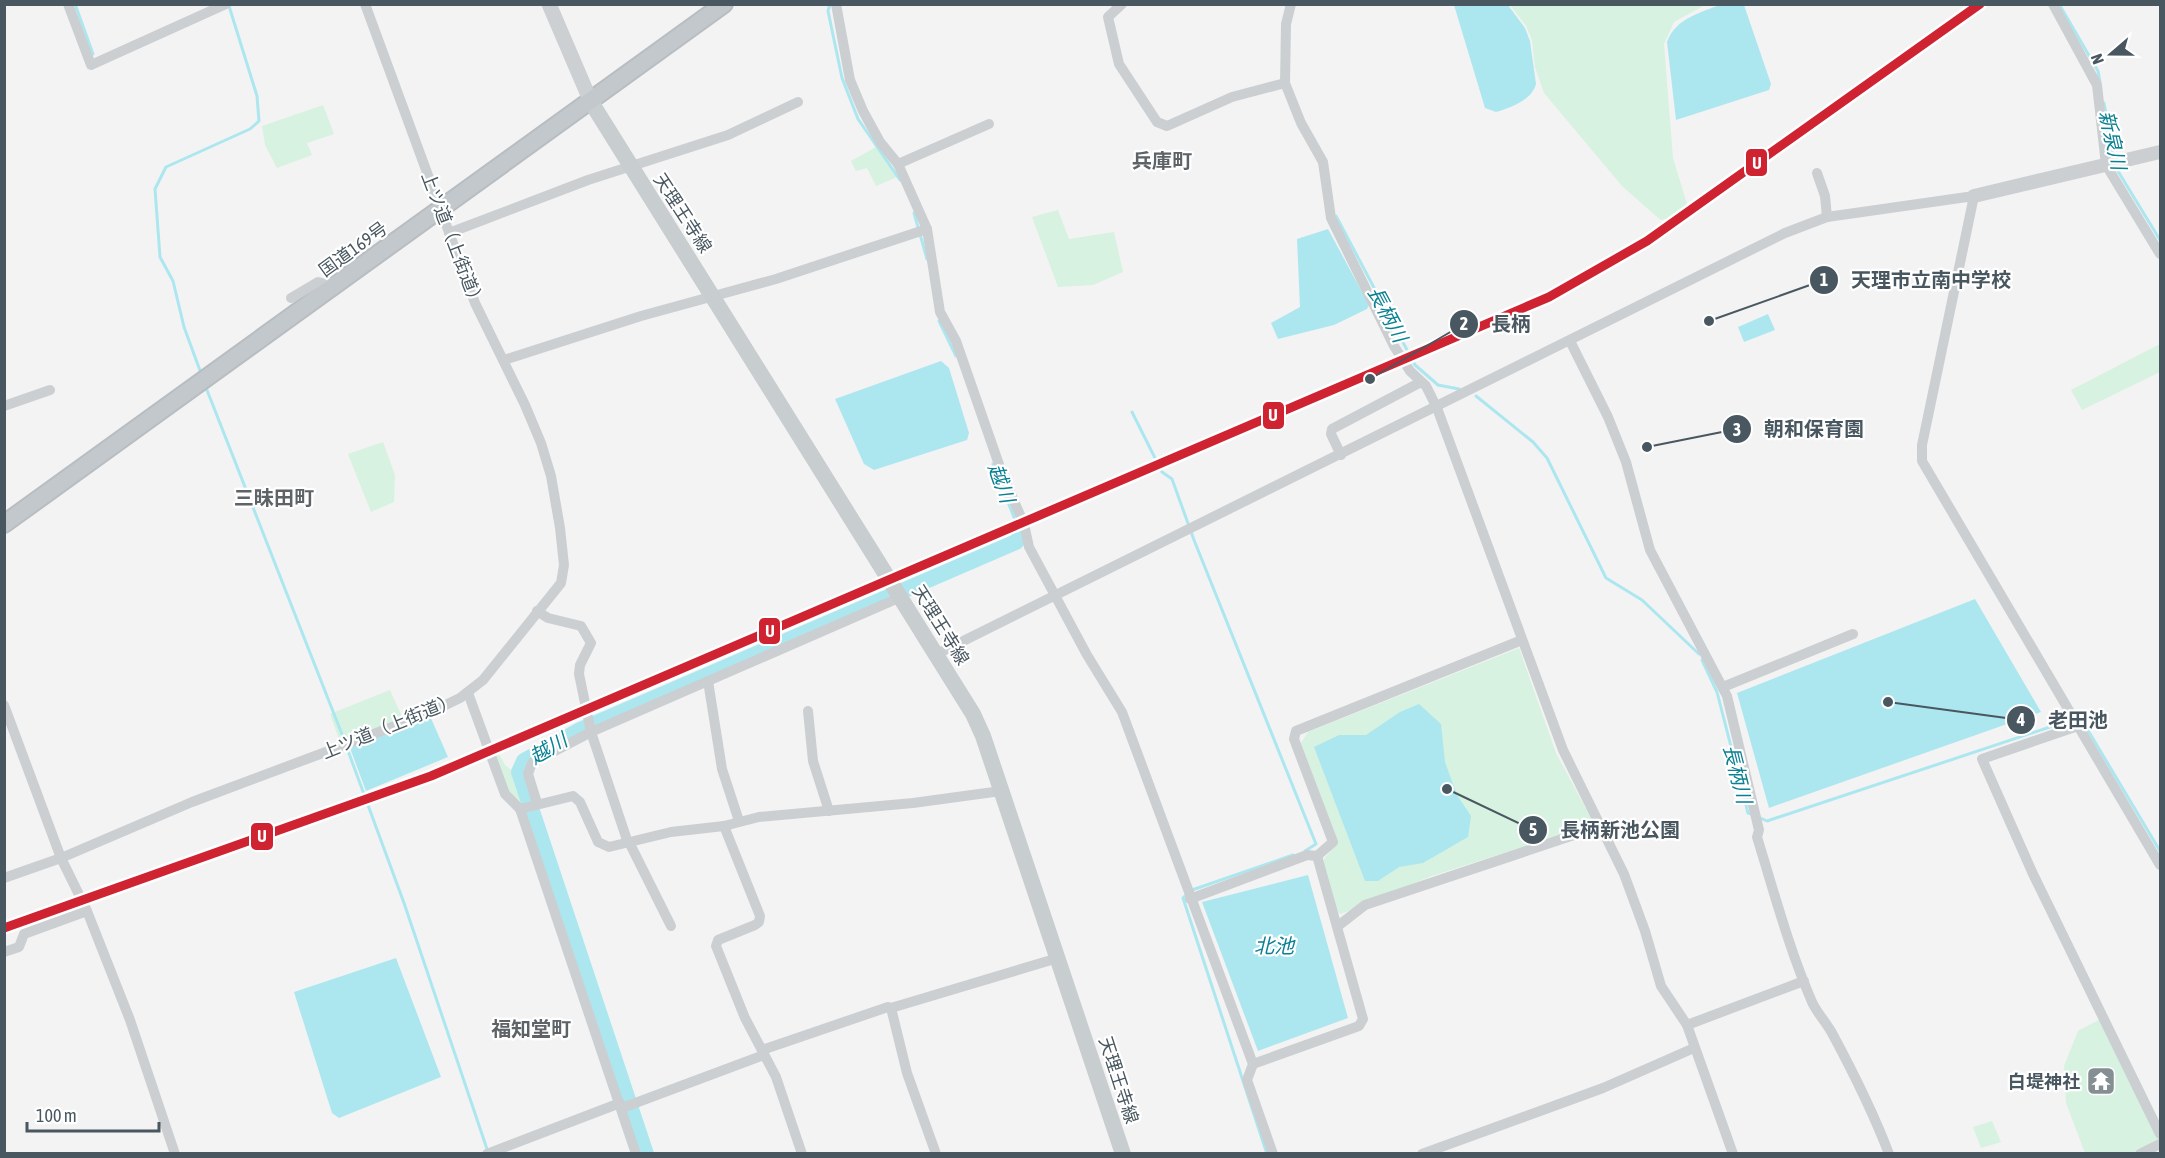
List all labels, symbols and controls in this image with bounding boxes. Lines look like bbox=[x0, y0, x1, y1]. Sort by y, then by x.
north arrow bbox=[2081, 24, 2141, 84]
text: N bbox=[2087, 52, 2107, 67]
water label: 新泉川 bbox=[2095, 108, 2131, 174]
line badge: U bbox=[1745, 148, 1768, 177]
district label: 兵庫町 bbox=[1132, 149, 1192, 172]
text: U bbox=[1752, 154, 1762, 172]
street label: 上ツ道（上街道） bbox=[417, 169, 489, 311]
street label: 天理王寺線 bbox=[650, 170, 716, 256]
street label: 国道169号 bbox=[315, 217, 391, 281]
callout: 天理市立南中学校 bbox=[1809, 261, 2023, 299]
text: 天理市立南中学校 bbox=[1851, 268, 2011, 291]
text: 1 bbox=[1820, 269, 1828, 290]
water label: 長柄川 bbox=[1364, 282, 1413, 348]
callout: 長柄 bbox=[1449, 305, 1543, 343]
text: 長柄 bbox=[1491, 312, 1531, 335]
text: 2 bbox=[1460, 313, 1468, 334]
line badge: U bbox=[1262, 401, 1285, 430]
text: U bbox=[1268, 406, 1278, 424]
callout: 朝和保育園 bbox=[1722, 410, 1876, 448]
text: 朝和保育園 bbox=[1764, 417, 1864, 440]
text: 3 bbox=[1733, 419, 1741, 440]
water label: 越川 bbox=[984, 460, 1020, 508]
district label: 三昧田町 bbox=[234, 486, 314, 509]
street label: 天理王寺線 bbox=[908, 581, 974, 669]
line badge: U bbox=[758, 617, 781, 645]
text: U bbox=[765, 622, 775, 640]
street label: 上ツ道（上街道） bbox=[318, 689, 460, 763]
callout: 老田池 bbox=[2006, 701, 2120, 739]
text: 老田池 bbox=[2048, 708, 2108, 731]
text: 4 bbox=[2016, 709, 2025, 730]
water label: 越川 bbox=[525, 727, 573, 768]
water label: 長柄川 bbox=[1720, 742, 1757, 808]
callout: 長柄新池公園 bbox=[1518, 811, 1692, 849]
text: 長柄新池公園 bbox=[1560, 818, 1680, 841]
text: 5 bbox=[1529, 819, 1537, 840]
line badge: U bbox=[250, 822, 274, 851]
text: U bbox=[257, 827, 267, 845]
water label: 北池 bbox=[1254, 934, 1296, 957]
district label: 福知堂町 bbox=[491, 1017, 571, 1040]
street label: 天理王寺線 bbox=[1095, 1034, 1143, 1126]
temple icon: 白堤神社 bbox=[2085, 1065, 2117, 1097]
place label: 白堤神社 bbox=[2008, 1071, 2080, 1092]
scale bar bbox=[27, 1095, 159, 1133]
text: 100 m bbox=[36, 1105, 77, 1126]

